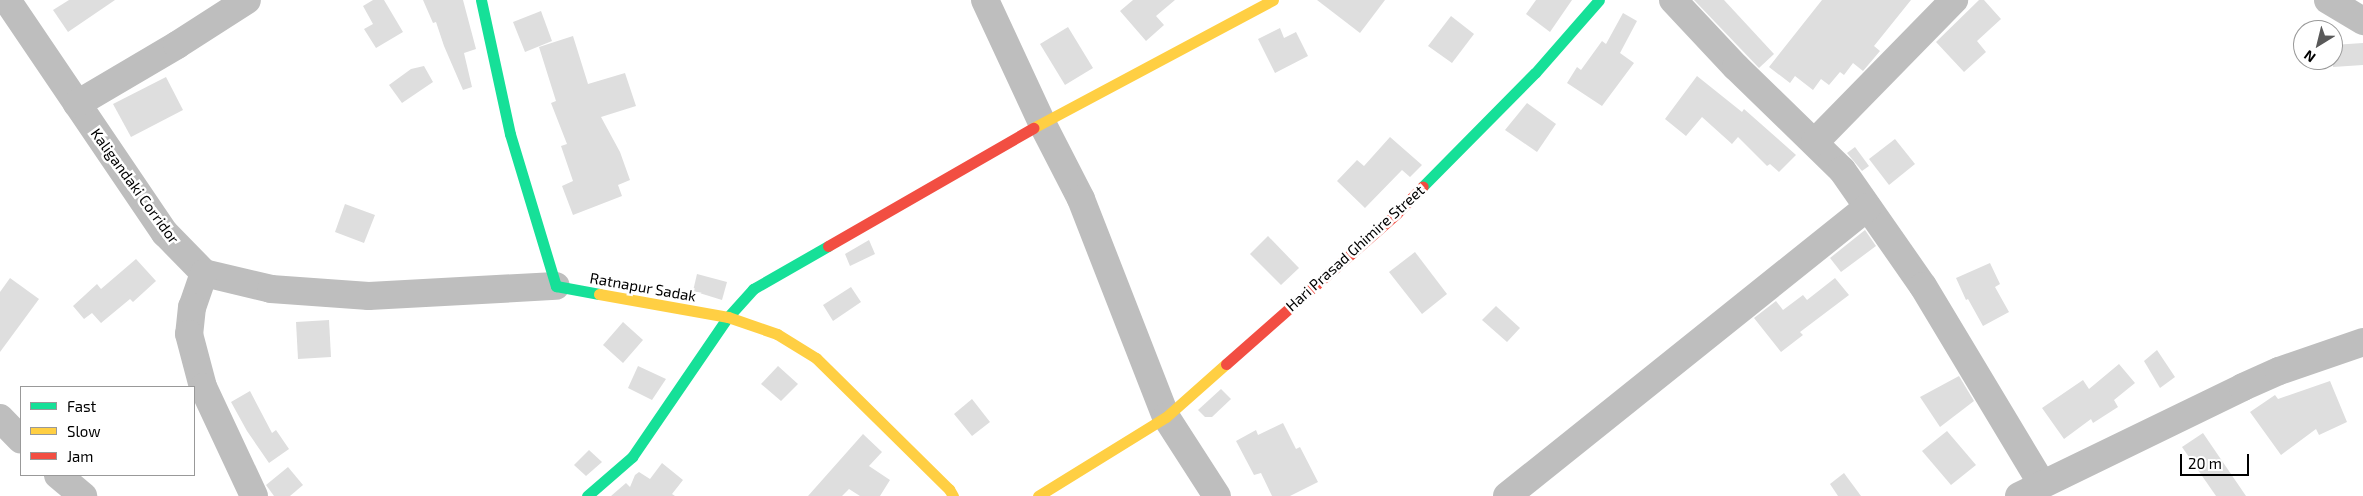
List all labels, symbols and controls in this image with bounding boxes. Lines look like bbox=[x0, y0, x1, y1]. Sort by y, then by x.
north arrow bbox=[2293, 20, 2343, 70]
text: N bbox=[2300, 47, 2319, 67]
street label: Kaligandaki Corridor bbox=[87, 125, 183, 247]
street label: Hari Prasad Ghimire Street bbox=[1282, 181, 1428, 315]
street label: Ratnapur Sadak bbox=[588, 269, 698, 305]
legend bbox=[20, 386, 195, 476]
text: Fast bbox=[67, 397, 96, 415]
text: Slow bbox=[67, 422, 101, 440]
scale bar bbox=[2183, 444, 2252, 476]
text: Jam bbox=[67, 447, 93, 465]
text: 20 m bbox=[2188, 454, 2222, 472]

